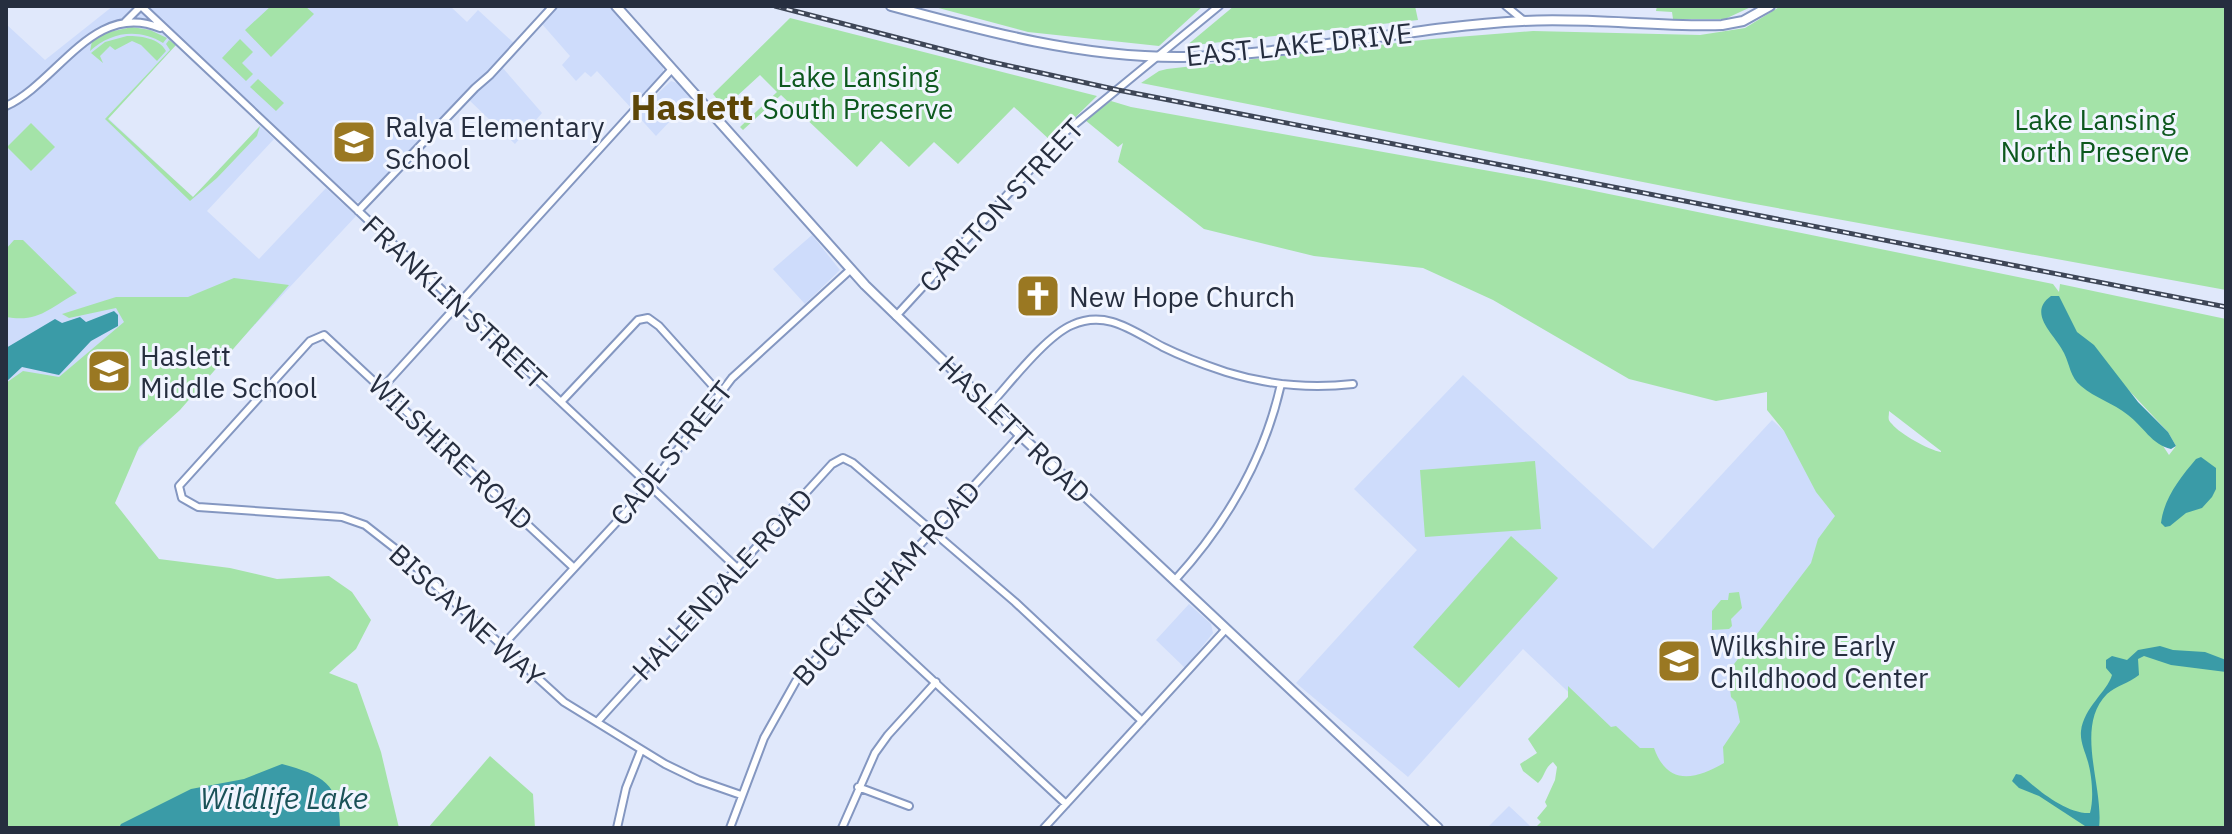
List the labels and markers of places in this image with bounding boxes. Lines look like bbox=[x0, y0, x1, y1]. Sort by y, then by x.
place label: Ralya Elementary School bbox=[385, 108, 604, 177]
school or university icon: Ralya Elementary School bbox=[330, 118, 378, 166]
church icon: New Hope Church bbox=[1014, 272, 1062, 320]
place label: New Hope Church bbox=[1069, 278, 1295, 315]
place label: Haslett Middle School bbox=[140, 337, 317, 406]
school or university icon: Haslett Middle School bbox=[85, 347, 133, 395]
place label: Wilkshire Early Childhood Center bbox=[1710, 627, 1928, 696]
school or university icon: Wilkshire Early Childhood Center bbox=[1655, 637, 1703, 685]

